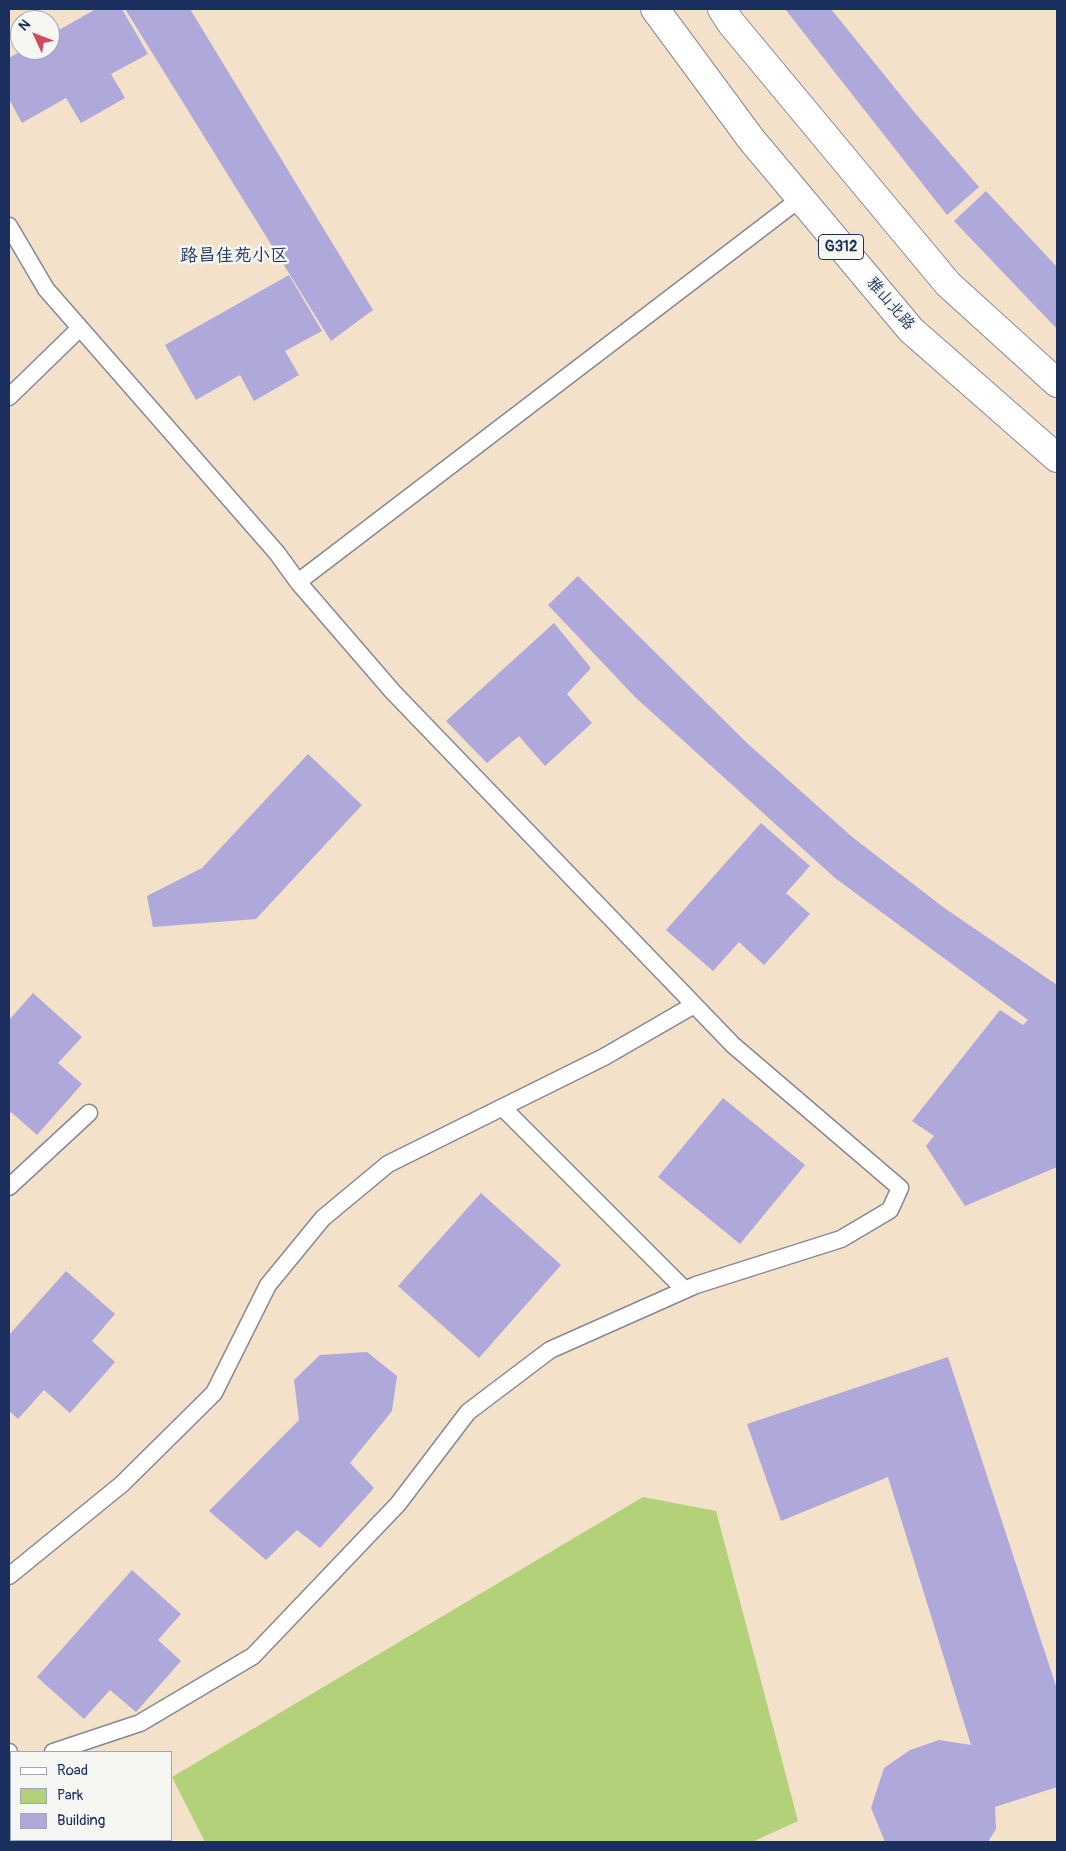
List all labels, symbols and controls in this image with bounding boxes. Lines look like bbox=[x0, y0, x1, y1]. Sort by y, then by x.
north arrow bbox=[10, 10, 60, 60]
text: N bbox=[15, 16, 34, 34]
road number: G312 bbox=[818, 234, 864, 260]
district label: 路昌佳苑小区 bbox=[180, 245, 288, 267]
street label: 雅山北路 bbox=[862, 274, 918, 334]
legend bbox=[10, 1751, 172, 1841]
text: Road bbox=[57, 1761, 88, 1780]
text: Park bbox=[57, 1786, 83, 1805]
text: Building bbox=[57, 1811, 105, 1830]

